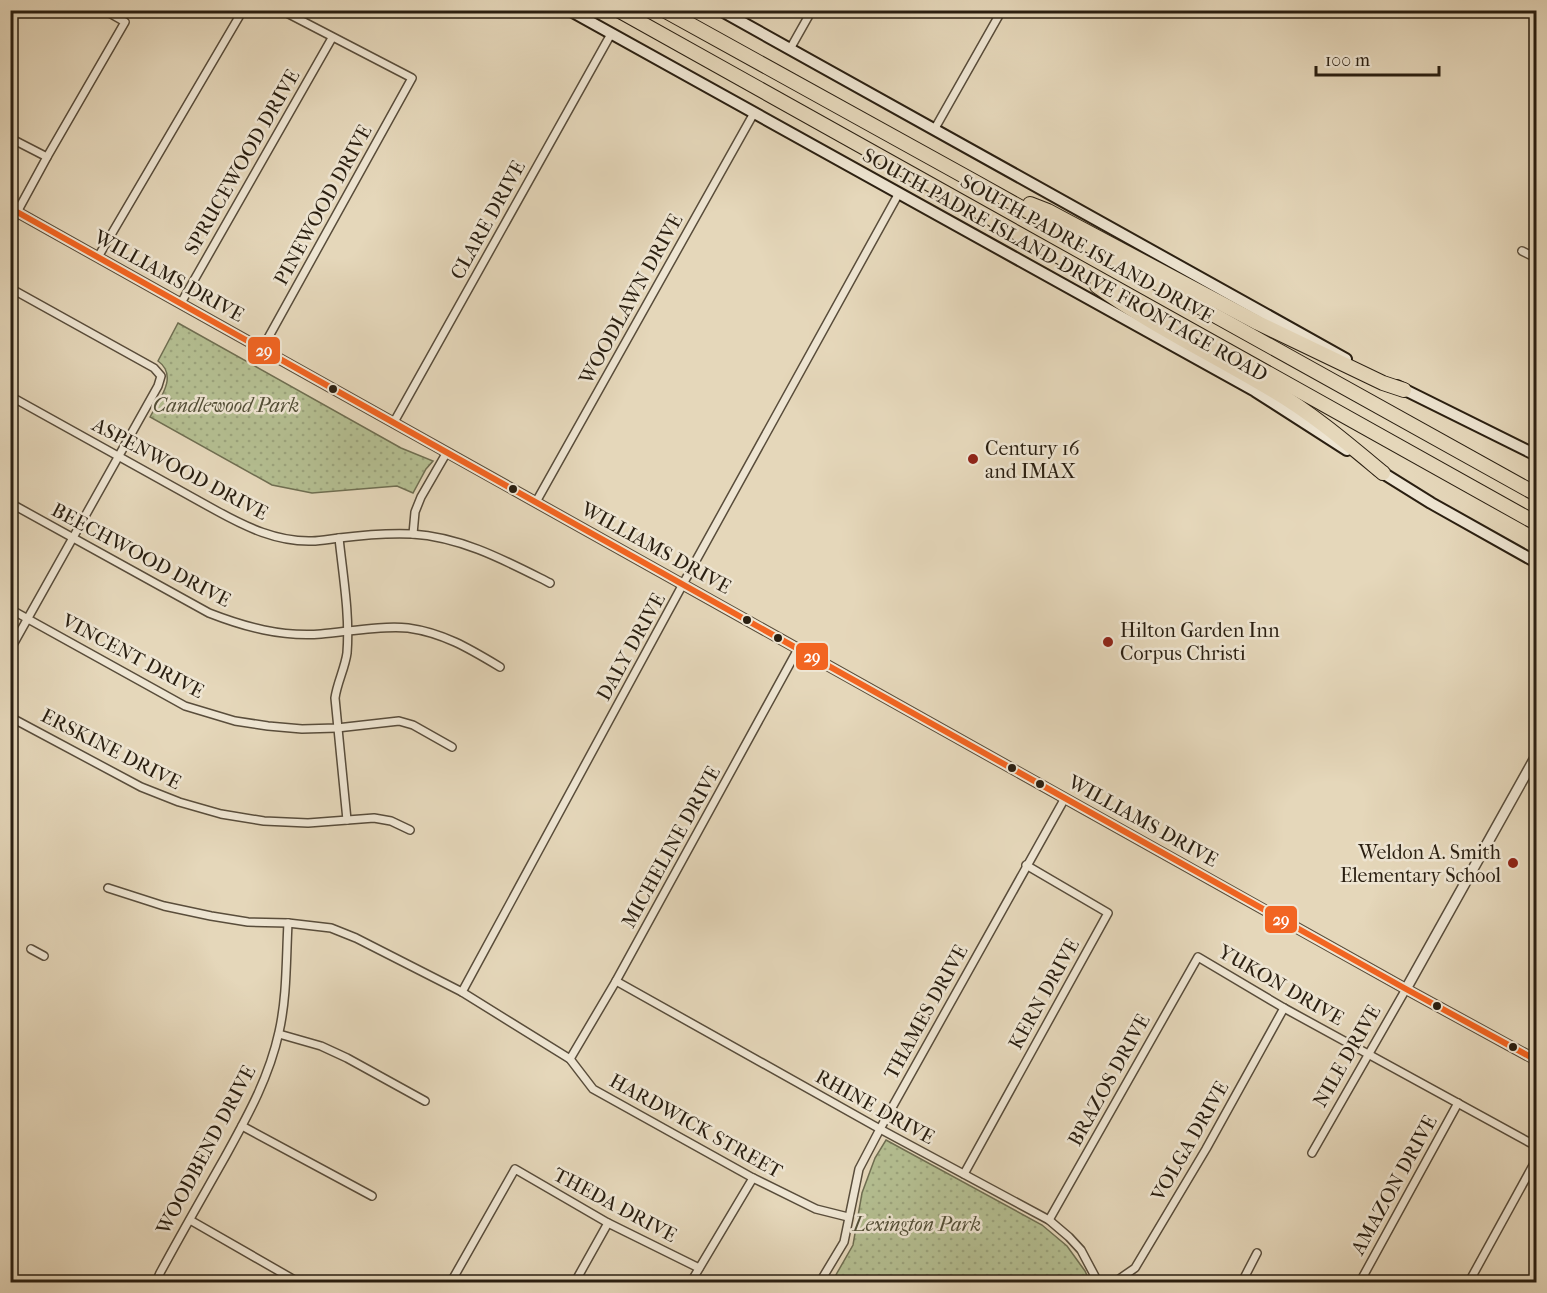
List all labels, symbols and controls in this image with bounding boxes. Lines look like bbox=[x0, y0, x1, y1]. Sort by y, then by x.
scale bar bbox=[1316, 39, 1439, 77]
text: 100 m bbox=[1325, 50, 1370, 71]
street label: SPRUCEWOOD DRIVE bbox=[180, 65, 304, 259]
street label: PINEWOOD DRIVE bbox=[269, 121, 377, 289]
street label: SOUTH PADRE ISLAND DRIVE FRONTAGE ROAD bbox=[858, 144, 1272, 386]
street label: CLARE DRIVE bbox=[446, 157, 530, 283]
street label: SOUTH PADRE ISLAND DRIVE bbox=[956, 170, 1218, 328]
street label: WOODLAWN DRIVE bbox=[574, 210, 687, 389]
street label: WILLIAMS DRIVE bbox=[89, 225, 248, 327]
line badge: 29 bbox=[247, 336, 281, 365]
text: 29 bbox=[256, 341, 272, 361]
unlabelled marker bbox=[327, 383, 339, 395]
park label: Candlewood Park bbox=[153, 394, 299, 417]
street label: ASPENWOOD DRIVE bbox=[87, 413, 272, 525]
place label: Century 16 and IMAX bbox=[985, 437, 1080, 483]
marker: Century 16 and IMAX bbox=[966, 452, 980, 466]
unlabelled marker bbox=[507, 483, 519, 495]
street label: WILLIAMS DRIVE bbox=[576, 497, 735, 599]
street label: BEECHWOOD DRIVE bbox=[48, 498, 234, 612]
street label: DALY DRIVE bbox=[592, 589, 670, 705]
street label: VINCENT DRIVE bbox=[57, 609, 208, 703]
unlabelled marker bbox=[741, 614, 753, 626]
place label: Hilton Garden Inn Corpus Christi bbox=[1120, 619, 1280, 665]
unlabelled marker bbox=[772, 632, 784, 644]
marker: Hilton Garden Inn Corpus Christi bbox=[1101, 635, 1115, 649]
line badge: 29 bbox=[795, 642, 829, 671]
text: 29 bbox=[804, 647, 820, 667]
street label: ERSKINE DRIVE bbox=[37, 704, 185, 794]
street label: MICHELINE DRIVE bbox=[617, 762, 725, 932]
unlabelled marker bbox=[1006, 762, 1018, 774]
street label: WILLIAMS DRIVE bbox=[1063, 770, 1222, 872]
unlabelled marker bbox=[1034, 778, 1046, 790]
place label: Weldon A. Smith Elementary School bbox=[1340, 841, 1502, 887]
marker: Weldon A. Smith Elementary School bbox=[1506, 856, 1520, 870]
line badge: 29 bbox=[1264, 905, 1298, 934]
text: 29 bbox=[1273, 910, 1289, 930]
street label: KERN DRIVE bbox=[1004, 934, 1084, 1054]
street label: YUKON DRIVE bbox=[1213, 939, 1348, 1030]
street label: THAMES DRIVE bbox=[880, 941, 972, 1083]
unlabelled marker bbox=[1431, 1000, 1443, 1012]
street label: NILE DRIVE bbox=[1309, 1001, 1385, 1111]
street label: BRAZOS DRIVE bbox=[1063, 1010, 1155, 1150]
unlabelled marker bbox=[1507, 1041, 1519, 1053]
street label: WOODBEND DRIVE bbox=[151, 1062, 260, 1239]
street label: RHINE DRIVE bbox=[812, 1065, 938, 1149]
street label: HARDWICK STREET bbox=[606, 1069, 787, 1183]
street label: VOLGA DRIVE bbox=[1146, 1077, 1234, 1206]
street label: AMAZON DRIVE bbox=[1346, 1111, 1442, 1259]
street label: THEDA DRIVE bbox=[549, 1163, 681, 1247]
park label: Lexington Park bbox=[851, 1213, 981, 1236]

